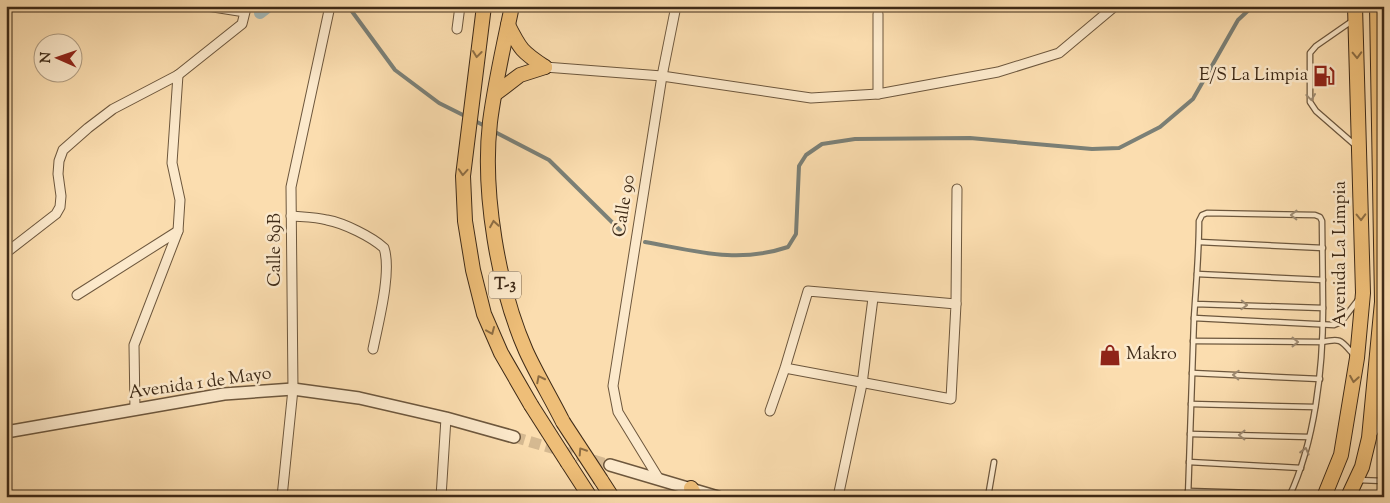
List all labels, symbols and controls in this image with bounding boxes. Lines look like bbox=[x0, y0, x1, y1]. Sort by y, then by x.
north arrow bbox=[32, 32, 82, 82]
one-way arrow bbox=[472, 51, 483, 59]
one-way arrow bbox=[1351, 51, 1362, 59]
text: N bbox=[37, 52, 57, 64]
place label: E/S La Limpia bbox=[1199, 63, 1308, 89]
fuel station icon: E/S La Limpia bbox=[1311, 63, 1337, 89]
one-way arrow bbox=[1305, 93, 1316, 101]
one-way arrow bbox=[458, 169, 469, 177]
street label: Calle 90 bbox=[607, 173, 643, 239]
street label: Avenida La Limpia bbox=[1328, 181, 1354, 327]
one-way arrow bbox=[1290, 209, 1298, 220]
street label: Calle 89B bbox=[263, 213, 289, 287]
one-way arrow bbox=[1356, 214, 1366, 222]
one-way arrow bbox=[489, 220, 499, 228]
road number: T-3 bbox=[489, 272, 521, 298]
one-way arrow bbox=[1240, 300, 1248, 311]
one-way arrow bbox=[485, 326, 496, 335]
one-way arrow bbox=[1291, 337, 1299, 347]
shop icon: Makro bbox=[1097, 342, 1123, 368]
place label: Makro bbox=[1126, 342, 1177, 368]
street label: Avenida 1 de Mayo bbox=[127, 361, 273, 407]
one-way arrow bbox=[1232, 370, 1240, 381]
one-way arrow bbox=[536, 375, 546, 384]
one-way arrow bbox=[1349, 375, 1359, 384]
one-way arrow bbox=[1238, 430, 1246, 440]
one-way arrow bbox=[1299, 446, 1310, 455]
one-way arrow bbox=[579, 447, 588, 457]

